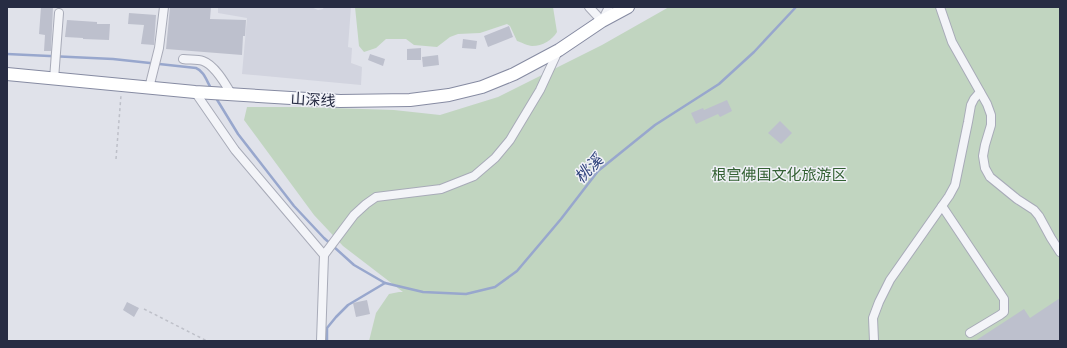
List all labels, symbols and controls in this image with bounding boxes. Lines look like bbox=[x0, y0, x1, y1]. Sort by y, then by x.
street label: 山深线 bbox=[290, 89, 336, 109]
water label: 桃溪 bbox=[570, 148, 607, 186]
park label: 根宫佛国文化旅游区 bbox=[711, 165, 847, 183]

